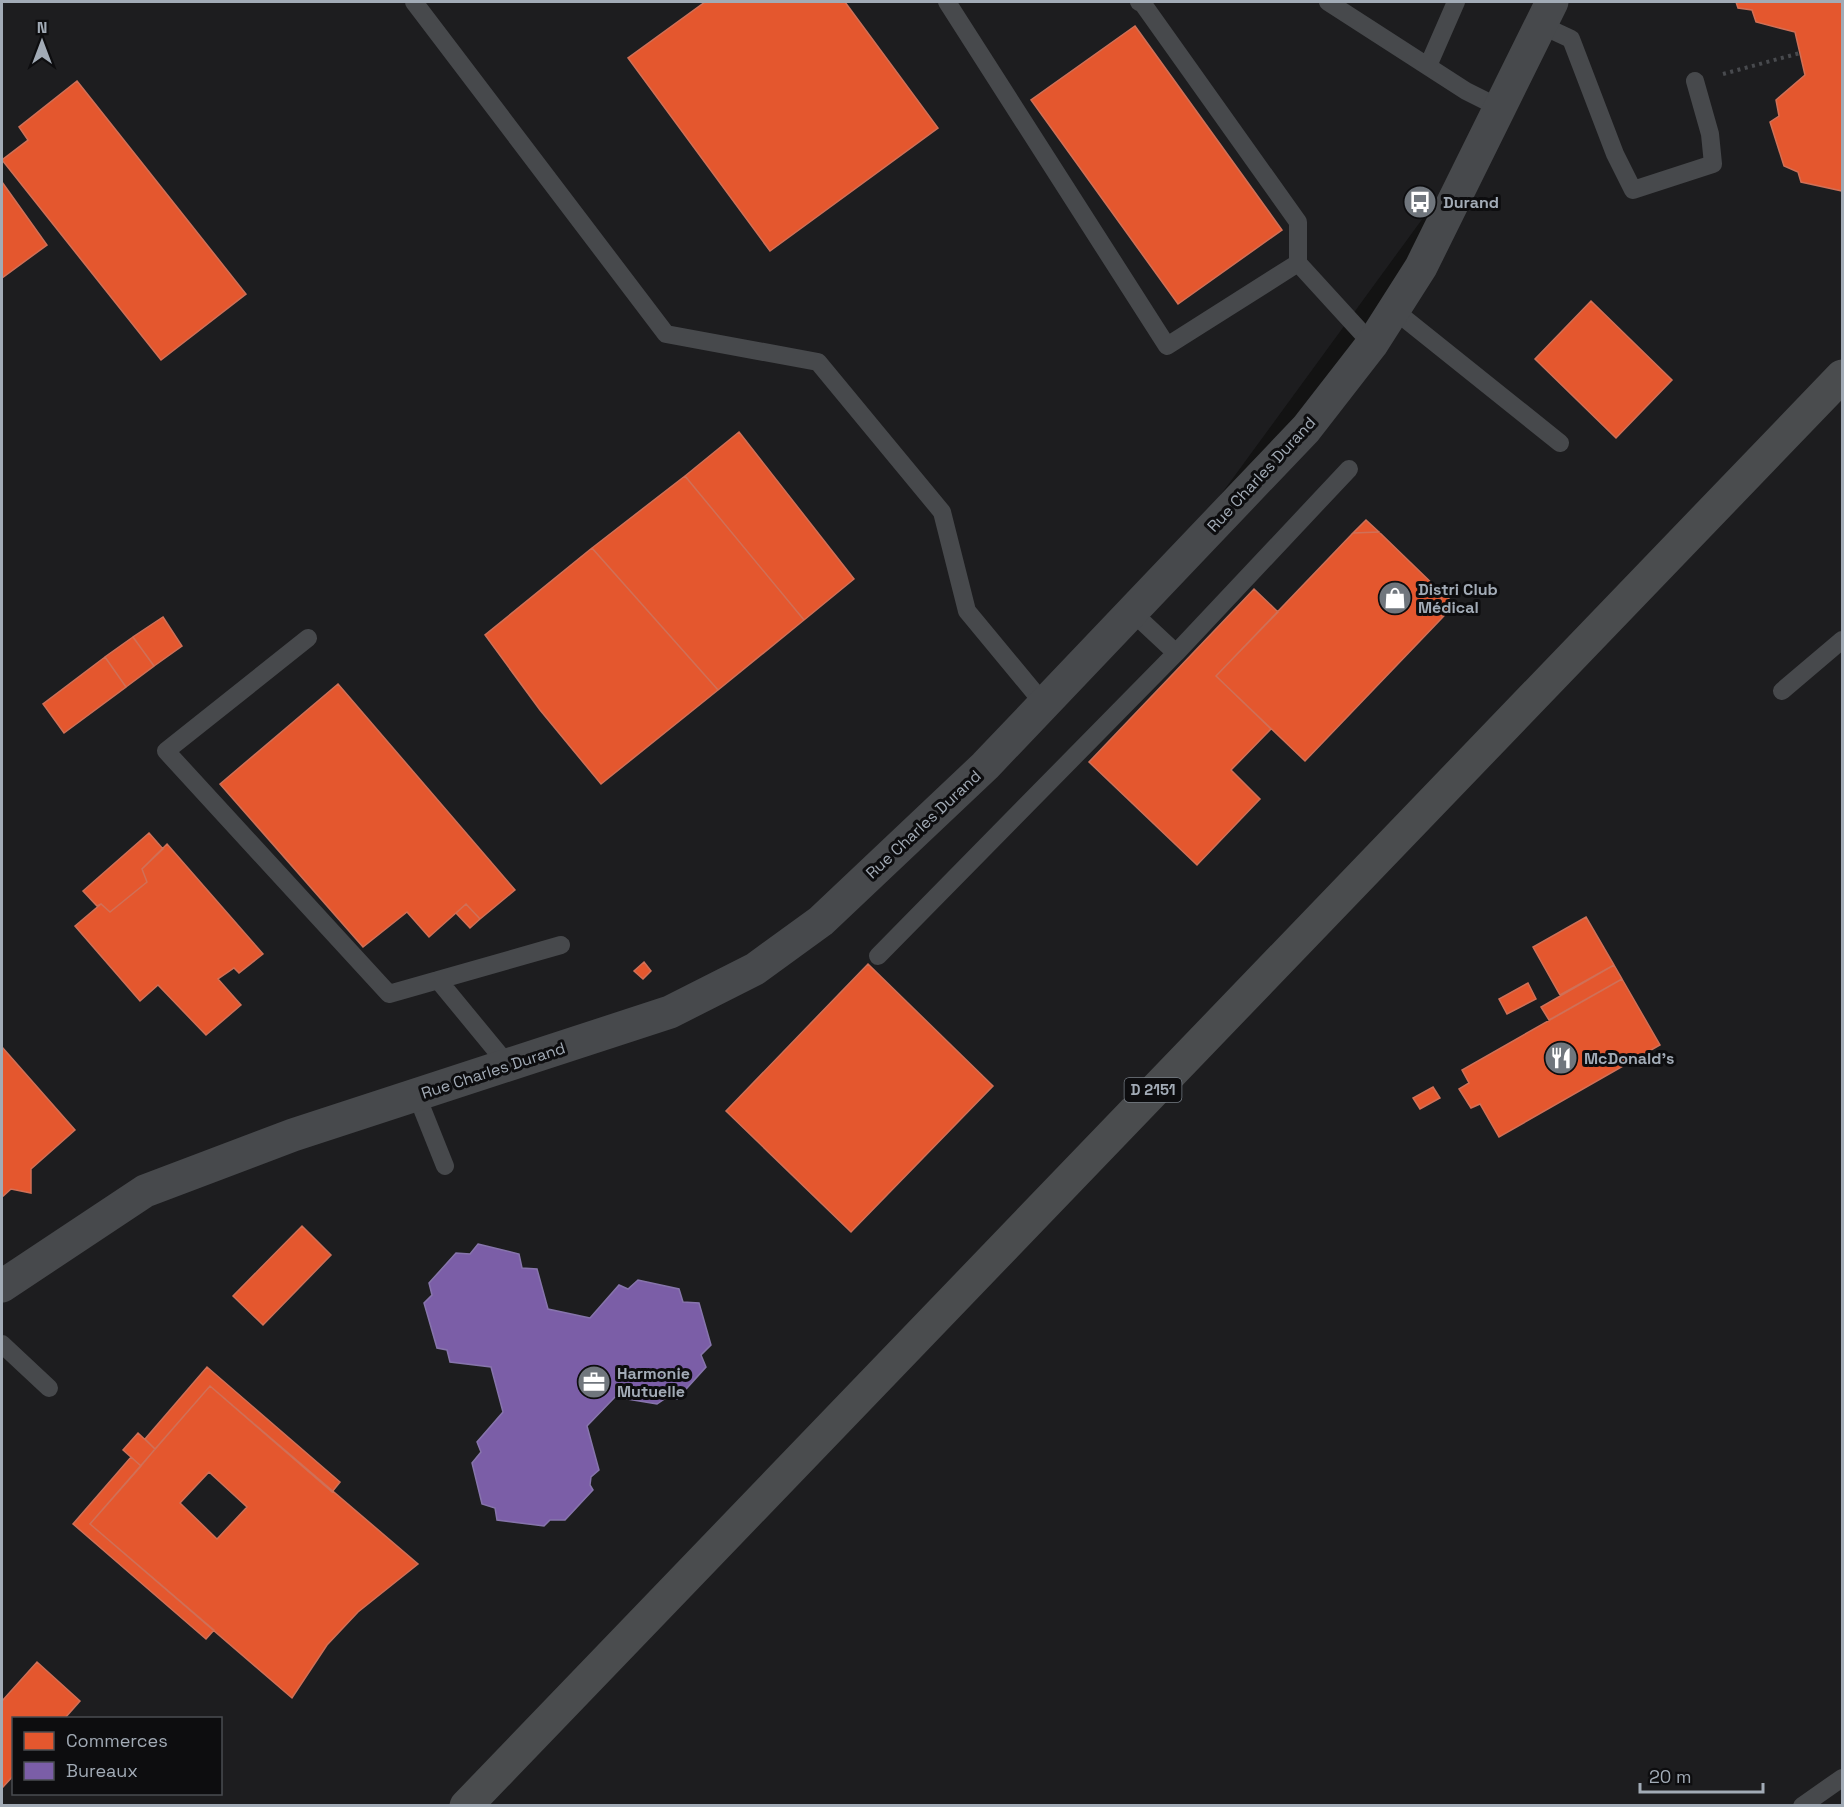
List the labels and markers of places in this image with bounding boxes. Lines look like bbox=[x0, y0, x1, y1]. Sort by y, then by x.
bus stop icon: Durand bbox=[1402, 184, 1438, 220]
place label: Durand bbox=[1443, 192, 1499, 213]
place label: Distri Club Médical bbox=[1418, 579, 1498, 618]
shop icon: Distri Club Médical bbox=[1377, 580, 1413, 616]
restaurant icon: McDonald's bbox=[1543, 1040, 1579, 1076]
place label: McDonald's bbox=[1584, 1048, 1674, 1069]
place label: Harmonie Mutuelle bbox=[617, 1363, 690, 1402]
office icon: Harmonie Mutuelle bbox=[576, 1364, 612, 1400]

